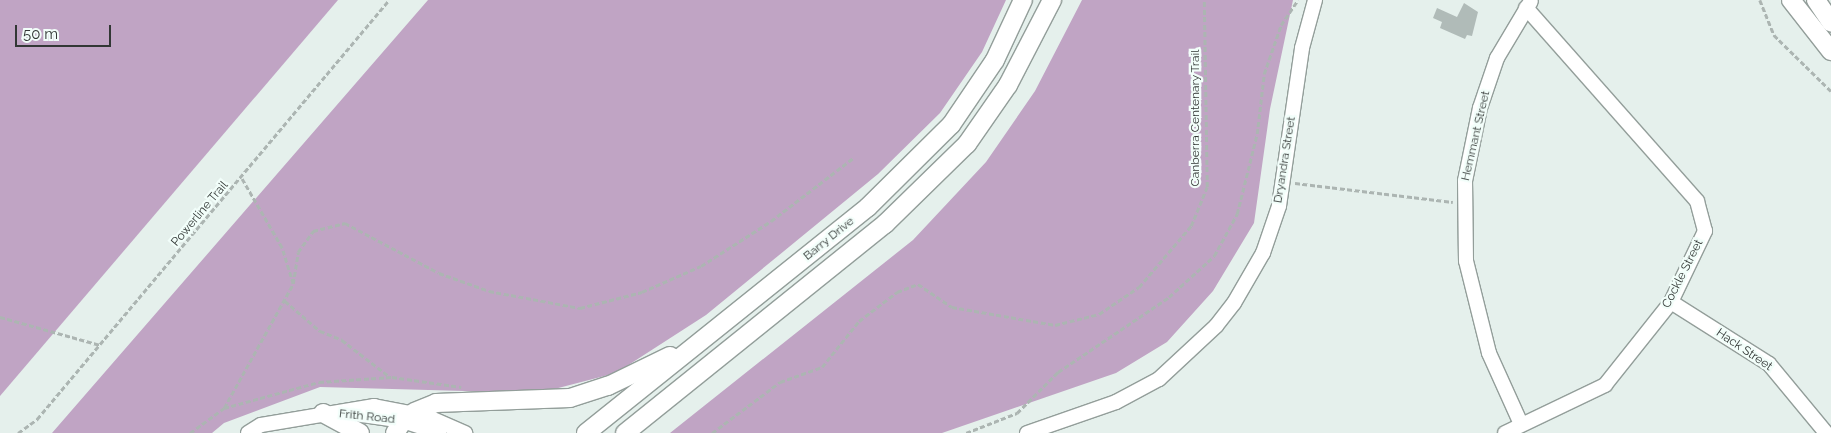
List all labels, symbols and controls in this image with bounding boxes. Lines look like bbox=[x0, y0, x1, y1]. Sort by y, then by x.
scale bar bbox=[18, 15, 114, 47]
text: 50 m bbox=[23, 25, 58, 43]
street label: Canberra Centenary Trail bbox=[1189, 49, 1203, 187]
street label: Hemmant Street bbox=[1459, 90, 1493, 182]
street label: Dryandra Street bbox=[1271, 116, 1299, 204]
street label: Powerline Trail bbox=[168, 178, 232, 250]
street label: Barry Drive bbox=[801, 214, 857, 264]
street label: Cockle Street bbox=[1660, 237, 1706, 311]
street label: Hack Street bbox=[1713, 326, 1775, 374]
street label: Frith Road bbox=[338, 407, 396, 427]

